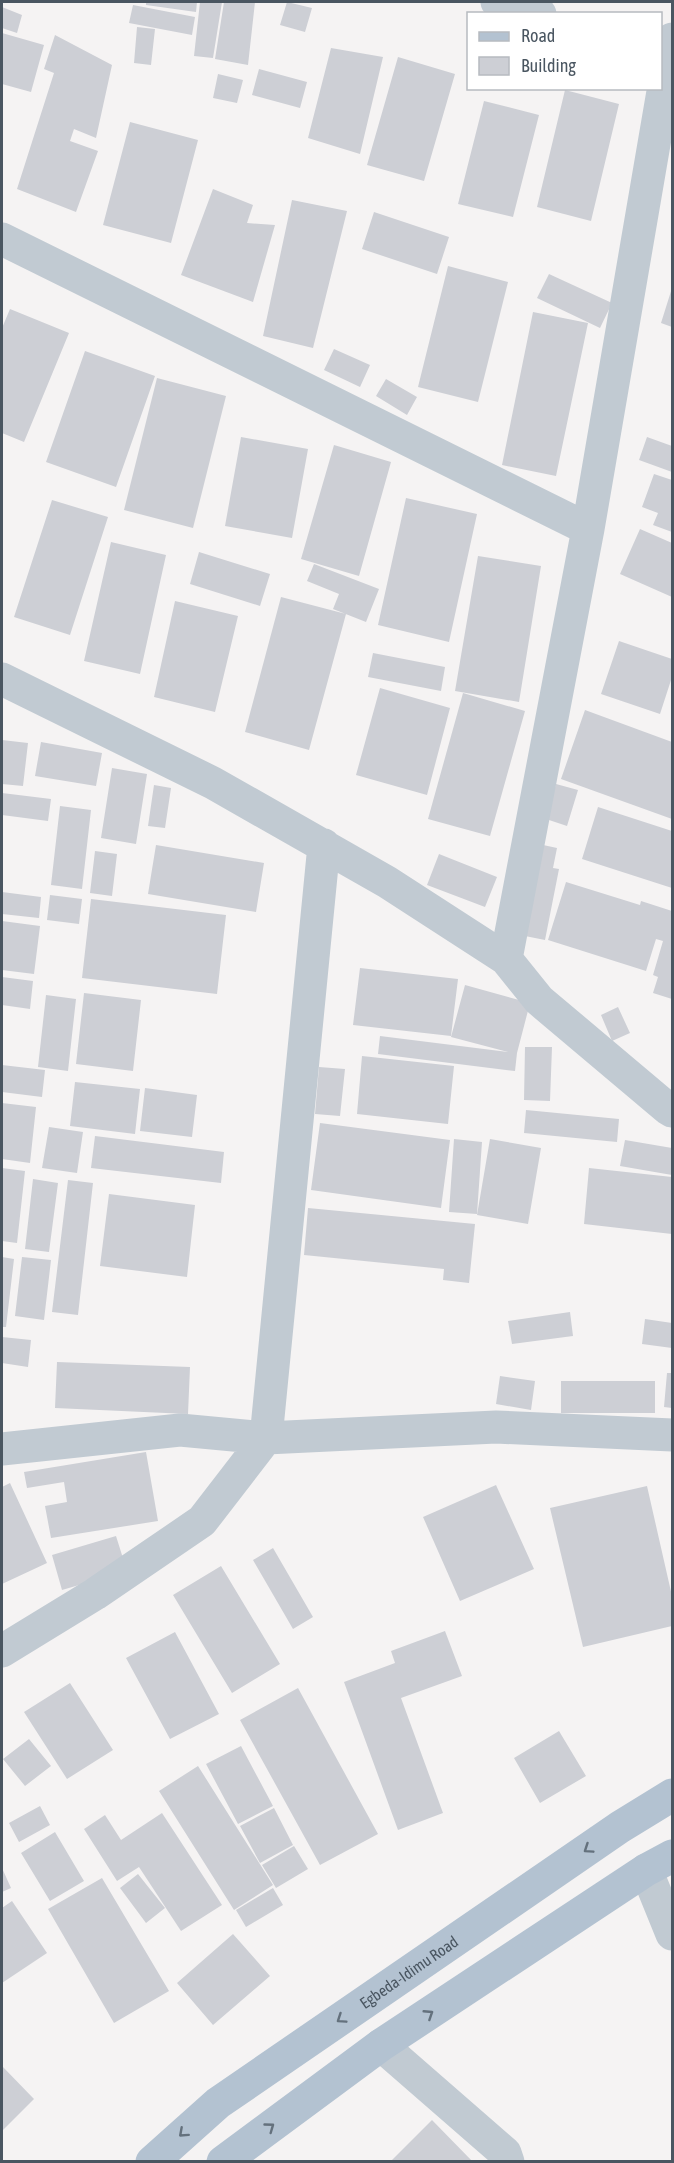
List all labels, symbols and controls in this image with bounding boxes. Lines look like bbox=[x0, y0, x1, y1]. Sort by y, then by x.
legend bbox=[467, 12, 662, 90]
text: Road bbox=[521, 25, 555, 46]
text: Building bbox=[521, 55, 576, 76]
one-way arrow bbox=[584, 1842, 595, 1853]
street label: Egbeda-Idimu Road bbox=[356, 1932, 461, 2012]
one-way arrow bbox=[423, 2009, 433, 2021]
one-way arrow bbox=[336, 2012, 347, 2023]
one-way arrow bbox=[263, 2123, 274, 2134]
one-way arrow bbox=[179, 2126, 190, 2137]

